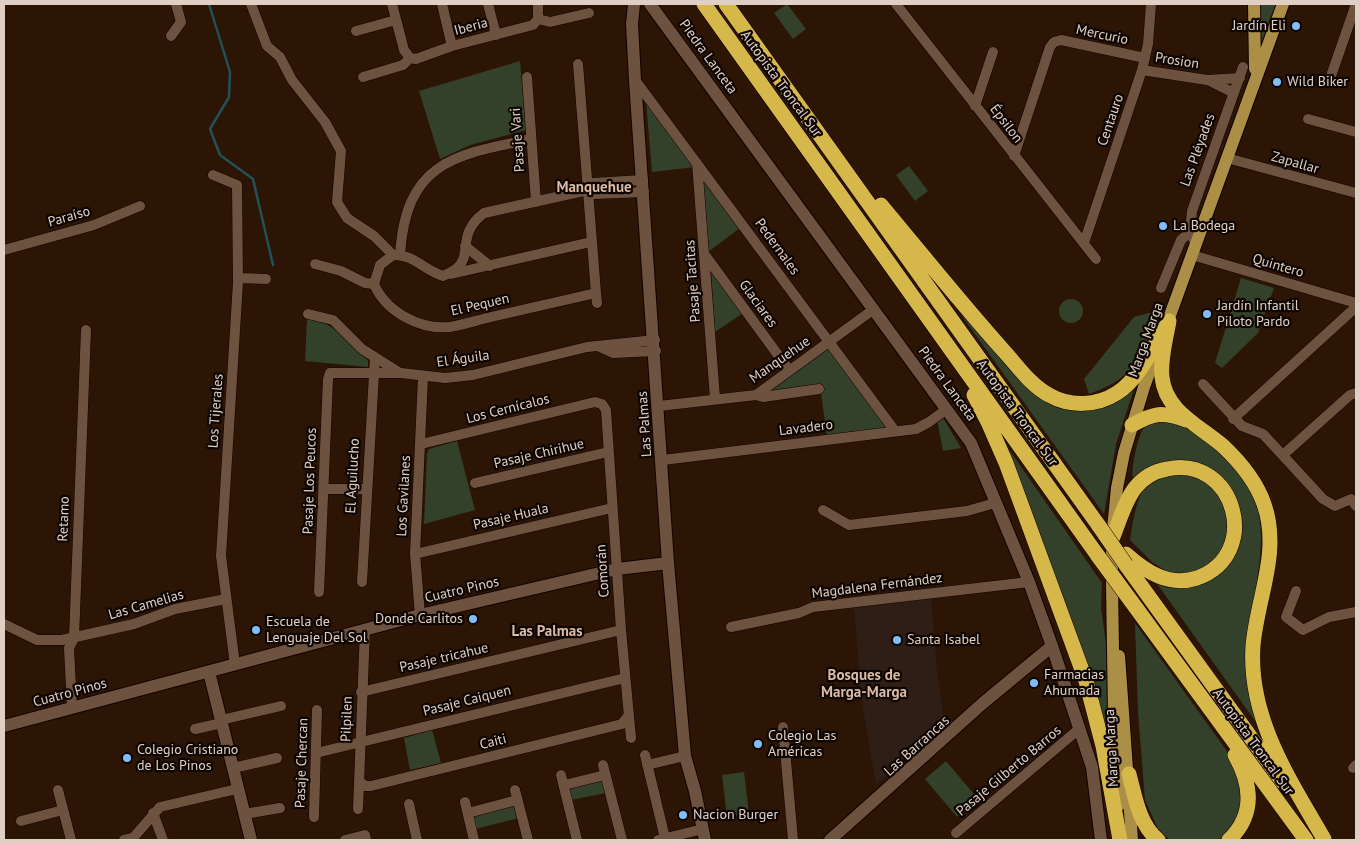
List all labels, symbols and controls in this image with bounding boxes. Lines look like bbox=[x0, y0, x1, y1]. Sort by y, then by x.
street label: Iberia bbox=[452, 14, 490, 40]
street label: Piedra Lanceta bbox=[675, 16, 741, 98]
place label: Jardín Eli bbox=[1232, 18, 1286, 34]
marker: Jardín Eli bbox=[1290, 20, 1302, 32]
street label: Mercurio bbox=[1074, 21, 1130, 49]
street label: Autopista Troncal Sur bbox=[737, 27, 825, 141]
street label: Prosion bbox=[1154, 49, 1200, 73]
place label: Wild Biker bbox=[1287, 74, 1348, 90]
marker: Wild Biker bbox=[1271, 76, 1283, 88]
street label: Centauro bbox=[1094, 92, 1128, 148]
street label: Épsilon bbox=[986, 101, 1026, 147]
street label: Pasaje Vari bbox=[507, 107, 529, 173]
street label: Las Pléyades bbox=[1177, 111, 1219, 189]
street label: Zapallar bbox=[1269, 148, 1321, 178]
district label: Manquehue bbox=[556, 179, 632, 197]
street label: Paraíso bbox=[46, 203, 92, 231]
street label: Pedernales bbox=[751, 216, 803, 278]
place label: La Bodega bbox=[1173, 218, 1235, 234]
marker: La Bodega bbox=[1157, 220, 1169, 232]
street label: Pasaje Tacitas bbox=[682, 239, 704, 323]
street label: Quintero bbox=[1250, 251, 1306, 281]
street label: Glaciares bbox=[735, 277, 781, 331]
street label: El Pequen bbox=[449, 290, 511, 320]
place label: Jardín Infantil Piloto Pardo bbox=[1217, 298, 1299, 331]
street label: Marga Marga bbox=[1125, 300, 1167, 380]
marker: Jardín Infantil Piloto Pardo bbox=[1201, 308, 1213, 320]
street label: Manquehue bbox=[746, 333, 814, 387]
street label: Piedra Lanceta bbox=[914, 343, 980, 425]
street label: El Águila bbox=[435, 347, 491, 371]
street label: Autopista Troncal Sur bbox=[973, 356, 1061, 470]
street label: Los Tijerales bbox=[205, 373, 227, 449]
street label: Las Palmas bbox=[634, 390, 656, 458]
street label: Los Cernícalos bbox=[465, 391, 551, 427]
street label: Lavadero bbox=[778, 416, 834, 440]
street label: Pasaje Los Peucos bbox=[300, 427, 320, 535]
street label: Pasaje Chirihue bbox=[492, 435, 586, 473]
street label: El Aguilucho bbox=[343, 438, 363, 514]
street label: Los Gavilanes bbox=[393, 455, 415, 537]
street label: Retamo bbox=[55, 496, 73, 542]
street label: Pasaje Huala bbox=[472, 500, 550, 534]
street label: Comorán bbox=[593, 544, 613, 598]
street label: Magdalena Fernández bbox=[811, 570, 943, 602]
street label: Cuatro Pinos bbox=[423, 573, 501, 607]
street label: Las Camelias bbox=[106, 586, 186, 624]
place label: Donde Carlitos bbox=[375, 611, 463, 627]
marker: Donde Carlitos bbox=[467, 613, 479, 625]
place label: Escuela de Lenguaje Del Sol bbox=[266, 614, 367, 646]
district label: Las Palmas bbox=[511, 623, 583, 641]
marker: Escuela de Lenguaje Del Sol bbox=[250, 624, 262, 636]
place label: Santa Isabel bbox=[907, 632, 980, 648]
marker: Santa Isabel bbox=[891, 634, 903, 646]
street label: Pasaje tricahue bbox=[398, 640, 490, 676]
district label: Bosques de Marga-Marga bbox=[821, 667, 907, 702]
place label: Farmacias Ahumada bbox=[1044, 667, 1104, 700]
street label: Cuatro Pinos bbox=[31, 675, 109, 711]
marker: Farmacias Ahumada bbox=[1028, 677, 1040, 689]
street label: Pasaje Caiquen bbox=[421, 682, 513, 720]
street label: Autopista Troncal Sur bbox=[1209, 685, 1297, 799]
street label: Pilpilen bbox=[338, 696, 356, 742]
street label: Marga Marga bbox=[1102, 709, 1122, 787]
street label: Las Barrancas bbox=[881, 712, 953, 780]
street label: Pasaje Chercan bbox=[292, 718, 312, 808]
street label: Pasaje Gilberto Barros bbox=[953, 722, 1065, 820]
place label: Colegio Las Américas bbox=[768, 728, 836, 760]
street label: Caiti bbox=[478, 731, 508, 753]
marker: Colegio Las Américas bbox=[752, 738, 764, 750]
place label: Colegio Cristiano de Los Pinos bbox=[137, 742, 238, 774]
marker: Colegio Cristiano de Los Pinos bbox=[121, 752, 133, 764]
place label: Nacion Burger bbox=[693, 807, 778, 823]
marker: Nacion Burger bbox=[677, 809, 689, 821]

